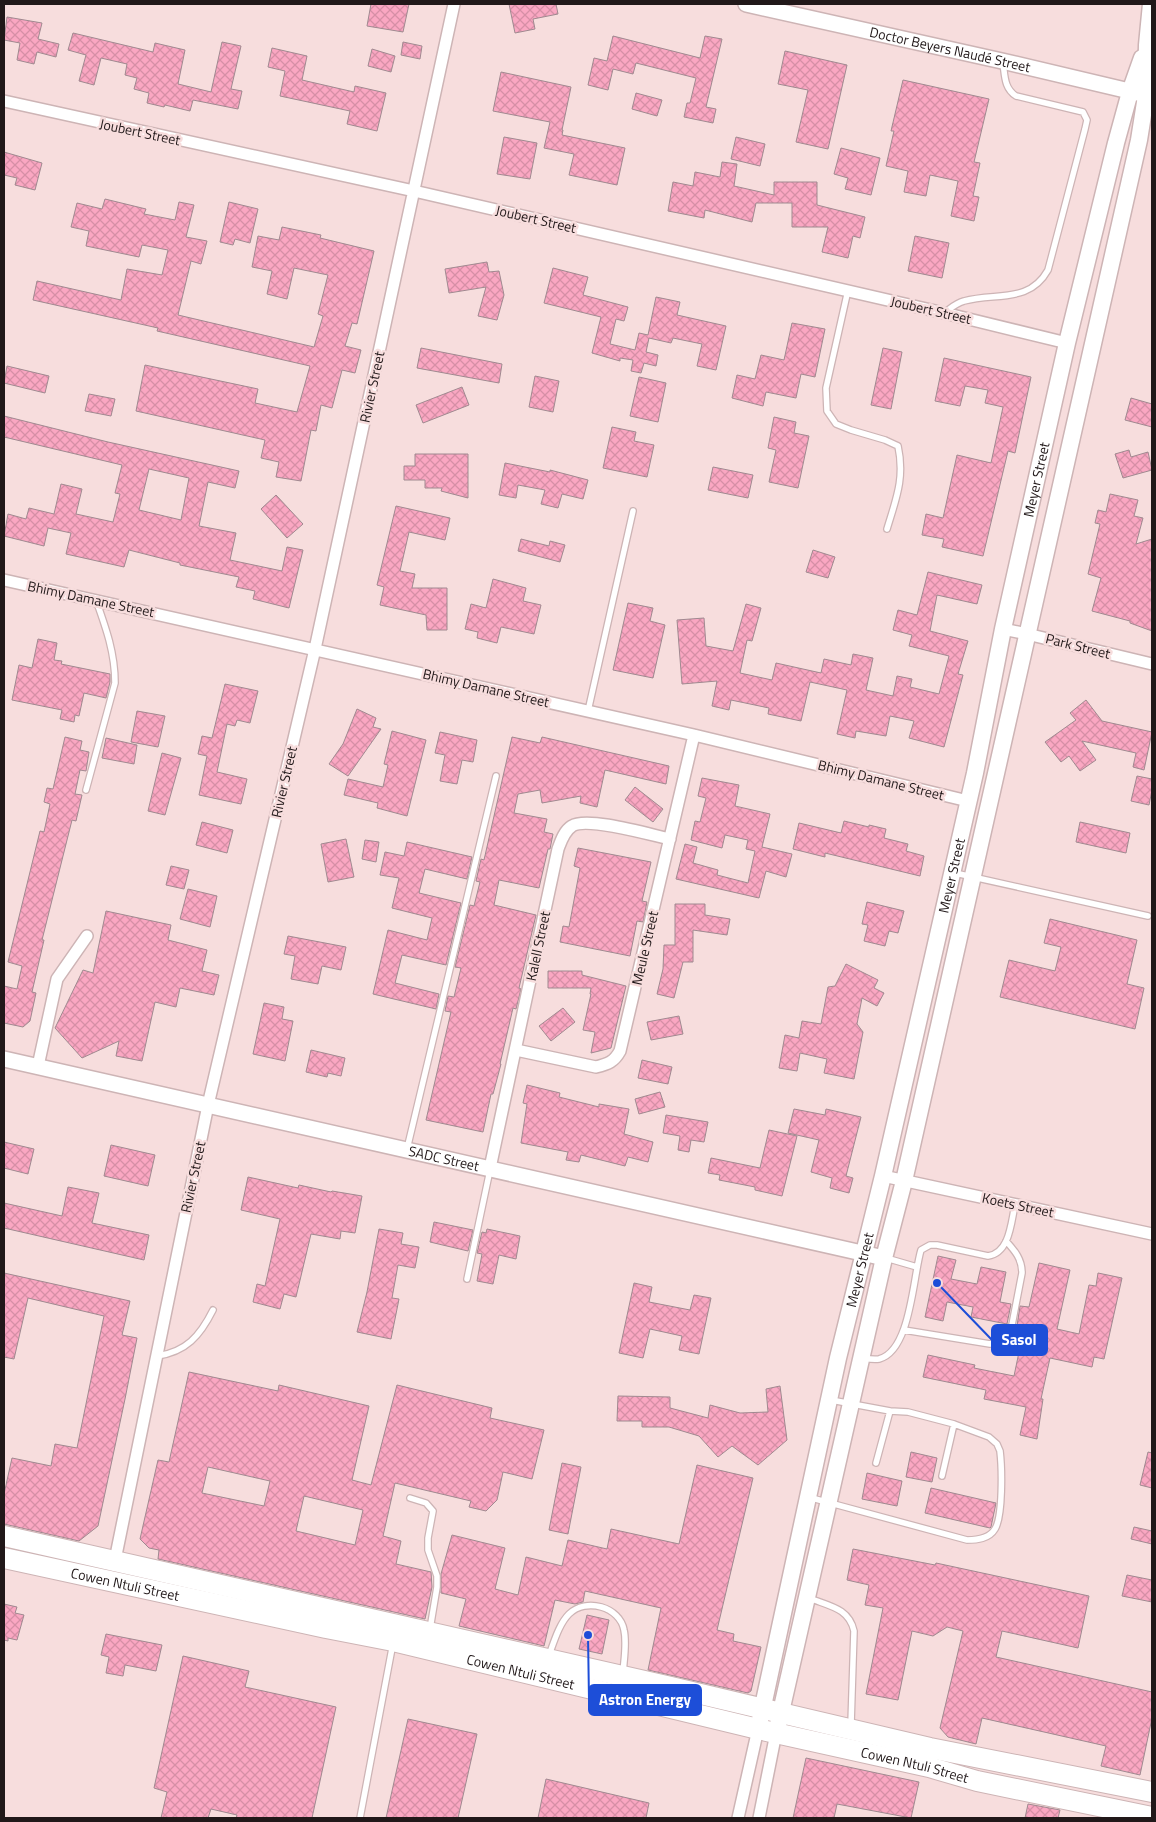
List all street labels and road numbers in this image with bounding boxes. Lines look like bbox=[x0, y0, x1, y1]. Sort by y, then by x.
street label: Doctor Beyers Naudé Street bbox=[868, 21, 1033, 77]
street label: Joubert Street bbox=[98, 113, 183, 150]
street label: Joubert Street bbox=[494, 199, 579, 238]
street label: Joubert Street bbox=[889, 290, 974, 329]
street label: Rivier Street bbox=[354, 349, 389, 425]
street label: Meyer Street bbox=[1017, 440, 1055, 519]
street label: Bhimy Damane Street bbox=[26, 575, 157, 622]
street label: Park Street bbox=[1044, 627, 1113, 664]
street label: Bhimy Damane Street bbox=[421, 663, 551, 712]
street label: Rivier Street bbox=[265, 744, 302, 820]
street label: Bhimy Damane Street bbox=[816, 754, 946, 805]
street label: Meyer Street bbox=[932, 836, 970, 915]
street label: Kalell Street bbox=[520, 909, 555, 983]
street label: Meule Street bbox=[626, 909, 663, 987]
street label: Rivier Street bbox=[175, 1139, 210, 1215]
street label: SADC Street bbox=[407, 1140, 481, 1176]
street label: Koets Street bbox=[980, 1187, 1056, 1222]
street label: Meyer Street bbox=[840, 1230, 879, 1309]
street label: Cowen Ntuli Street bbox=[69, 1562, 182, 1606]
street label: Cowen Ntuli Street bbox=[465, 1648, 577, 1694]
street label: Cowen Ntuli Street bbox=[859, 1741, 971, 1788]

